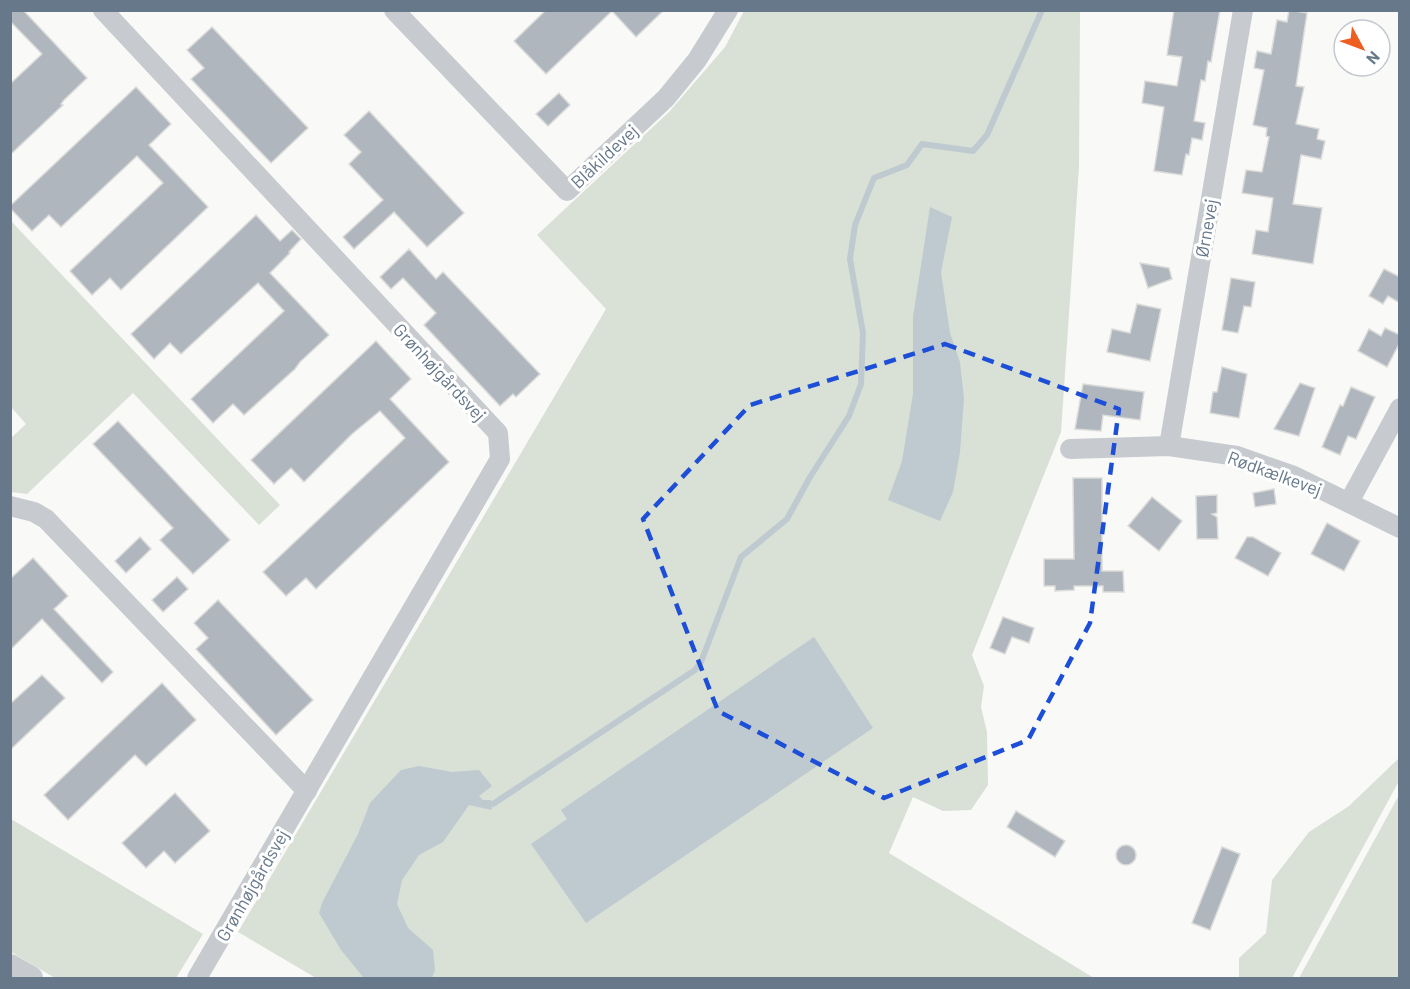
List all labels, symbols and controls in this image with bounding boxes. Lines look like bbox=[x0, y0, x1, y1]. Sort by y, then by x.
north arrow bbox=[1332, 18, 1392, 78]
text: N bbox=[1363, 48, 1384, 68]
street label: Blåkildevej bbox=[566, 119, 642, 193]
street label: Ørnevej bbox=[1190, 197, 1222, 259]
street label: Grønhøjgårdsvej bbox=[389, 319, 491, 425]
street label: Rødkælkevej bbox=[1225, 446, 1325, 500]
street label: Grønhøjgårdsvej bbox=[211, 825, 293, 945]

